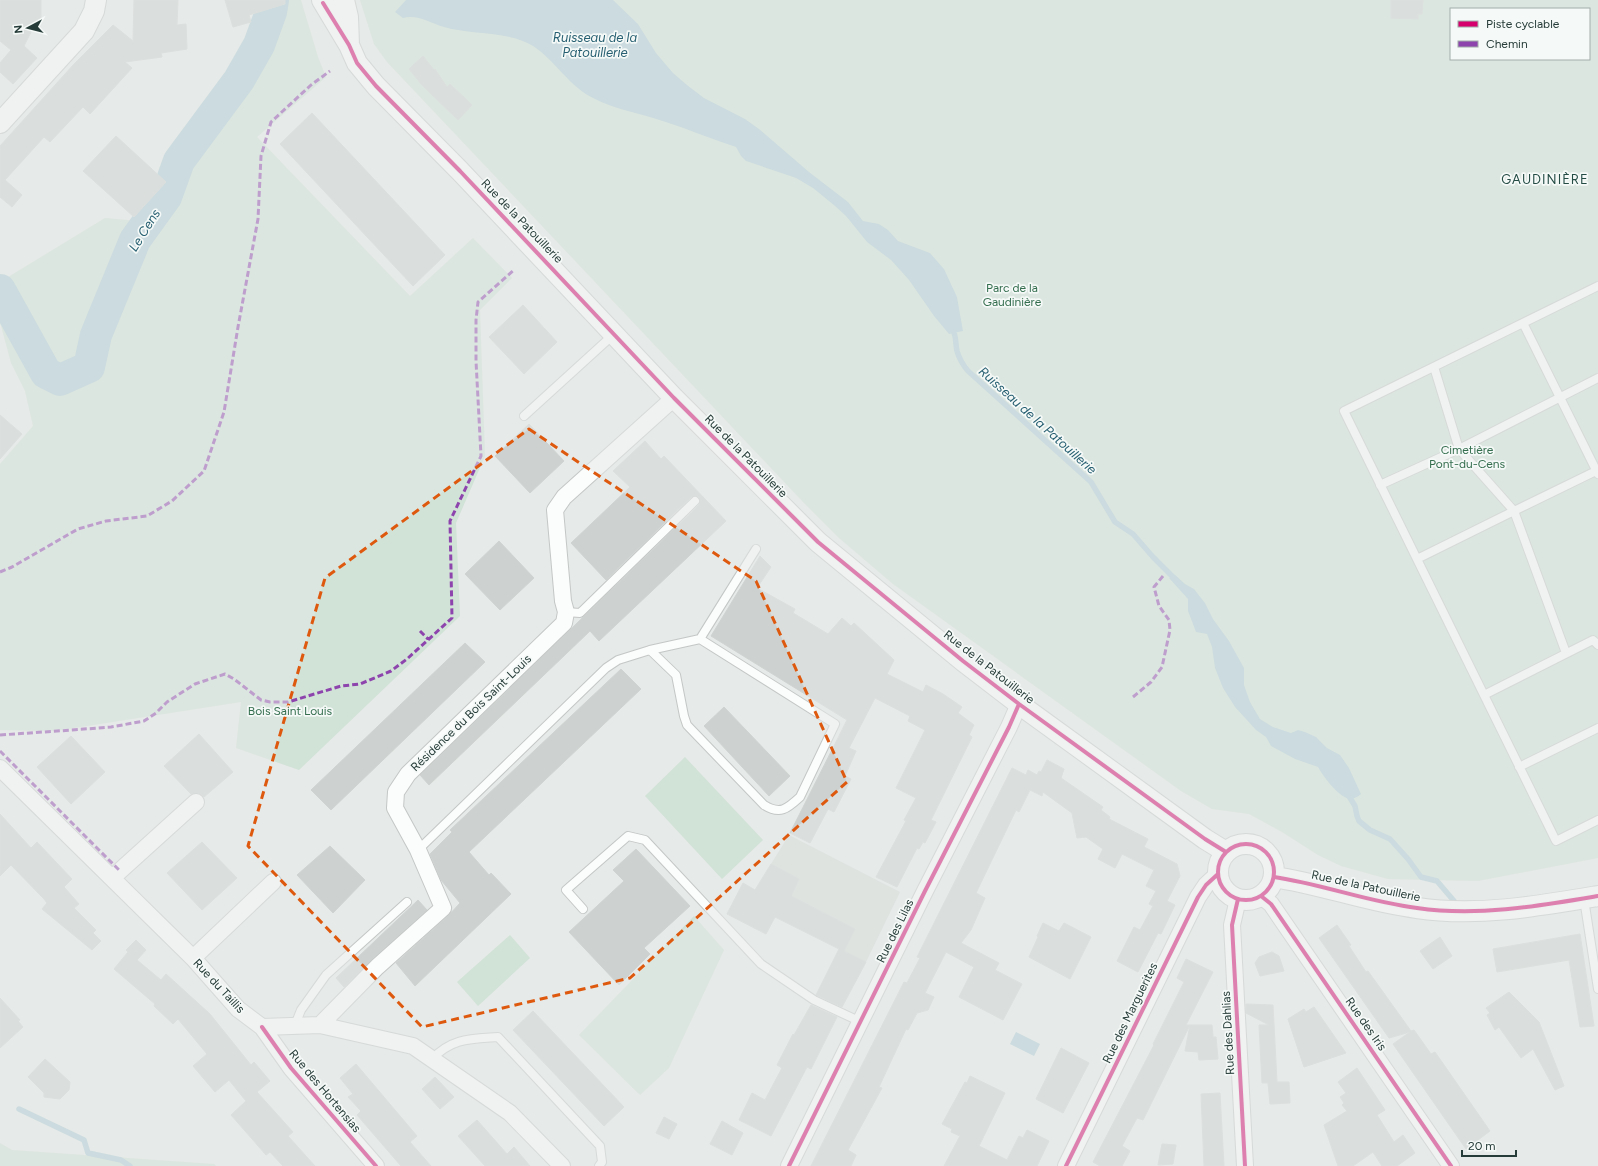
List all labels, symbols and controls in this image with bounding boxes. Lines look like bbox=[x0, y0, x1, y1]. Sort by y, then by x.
north arrow bbox=[8, 8, 48, 48]
legend bbox=[1450, 8, 1590, 60]
text: Piste cyclable bbox=[1486, 17, 1560, 31]
text: N bbox=[12, 24, 26, 34]
water label: Ruisseau de la Patouillerie bbox=[553, 30, 638, 60]
text: Chemin bbox=[1486, 37, 1528, 51]
district label: GAUDINIÈRE bbox=[1501, 172, 1589, 187]
street label: Rue de la Patouillerie bbox=[478, 176, 566, 266]
water label: Le Cens bbox=[126, 206, 163, 254]
park label: Parc de la Gaudinière bbox=[983, 281, 1042, 309]
water label: Ruisseau de la Patouillerie bbox=[976, 364, 1099, 477]
street label: Rue de la Patouillerie bbox=[702, 412, 791, 501]
park label: Cimetière Pont-du-Cens bbox=[1429, 443, 1506, 471]
street label: Rue de la Patouillerie bbox=[941, 627, 1037, 707]
street label: Résidence du Bois Saint-Louis bbox=[408, 651, 534, 774]
park label: Bois Saint Louis bbox=[248, 704, 333, 718]
street label: Rue de la Patouillerie bbox=[1310, 868, 1422, 904]
street label: Rue des Lilas bbox=[874, 896, 917, 965]
street label: Rue du Taillis bbox=[190, 956, 248, 1016]
street label: Rue des Marguerites bbox=[1100, 960, 1161, 1065]
street label: Rue des Dahlias bbox=[1219, 990, 1237, 1075]
street label: Rue des Iris bbox=[1343, 995, 1390, 1054]
street label: Rue des Hortensias bbox=[286, 1047, 364, 1136]
scale bar bbox=[1462, 1132, 1516, 1158]
text: 20 m bbox=[1468, 1139, 1496, 1153]

